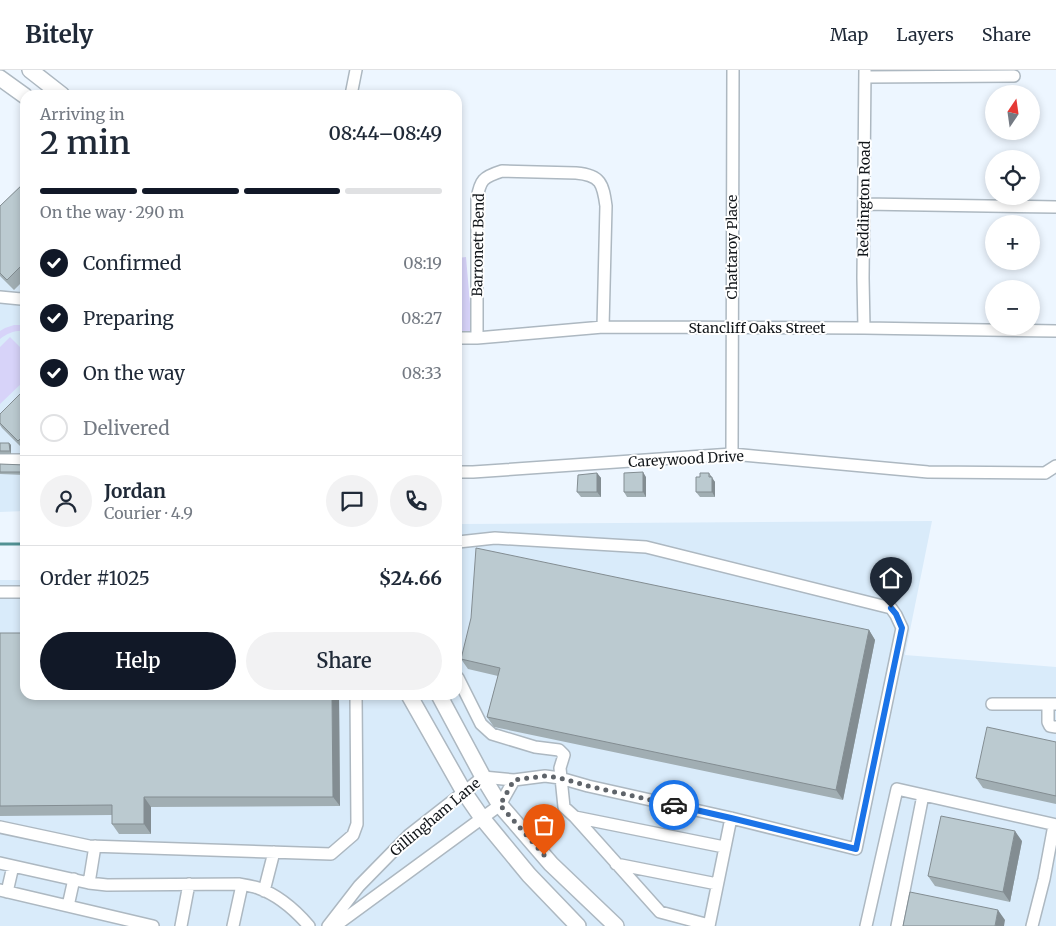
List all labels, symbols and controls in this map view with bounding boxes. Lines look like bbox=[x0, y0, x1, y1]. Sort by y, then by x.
text: Bitely bbox=[25, 19, 93, 50]
text: Map bbox=[830, 23, 868, 46]
text: Layers bbox=[896, 23, 954, 46]
text: Share bbox=[982, 23, 1031, 46]
north arrow bbox=[985, 85, 1040, 140]
map controls bbox=[985, 85, 1040, 335]
text: Arriving in bbox=[40, 104, 125, 124]
text: 08:44–08:49 bbox=[329, 121, 442, 145]
text: 2 min bbox=[40, 123, 130, 163]
street label: Reddington Road bbox=[854, 140, 874, 257]
button: locate bbox=[985, 150, 1040, 205]
street label: Barronett Bend bbox=[468, 193, 488, 297]
street label: Chattaroy Place bbox=[723, 195, 741, 299]
text: On the way · 290 m bbox=[40, 202, 184, 222]
button: + bbox=[985, 215, 1040, 270]
icon: check bbox=[40, 249, 68, 277]
text: Confirmed bbox=[83, 251, 181, 275]
text: 08:19 bbox=[403, 253, 442, 273]
button: − bbox=[985, 280, 1040, 335]
icon: check bbox=[40, 304, 68, 332]
text: Preparing bbox=[83, 306, 174, 330]
text: 08:27 bbox=[401, 308, 442, 328]
street label: Stancliff Oaks Street bbox=[688, 319, 826, 337]
icon: check bbox=[40, 359, 68, 387]
text: On the way bbox=[83, 361, 185, 385]
text: 08:33 bbox=[402, 363, 442, 383]
text: Delivered bbox=[83, 416, 170, 440]
street label: Careywood Drive bbox=[628, 447, 744, 471]
button: person bbox=[40, 475, 92, 527]
button: chat bbox=[326, 475, 378, 527]
button: phone bbox=[390, 475, 442, 527]
text: Jordan bbox=[104, 479, 166, 503]
text: Courier · 4.9 bbox=[104, 503, 193, 523]
pin bbox=[870, 557, 912, 608]
icon: home bbox=[877, 564, 905, 592]
text: Order #1025 bbox=[40, 566, 150, 590]
text: $24.66 bbox=[379, 566, 442, 590]
button: Help bbox=[40, 632, 236, 690]
button: Share bbox=[246, 632, 442, 690]
street label: Gillingham Lane bbox=[386, 774, 484, 860]
courier bbox=[649, 780, 699, 830]
icon: car bbox=[660, 791, 688, 819]
pin bbox=[523, 804, 565, 855]
icon: bag bbox=[530, 811, 558, 839]

